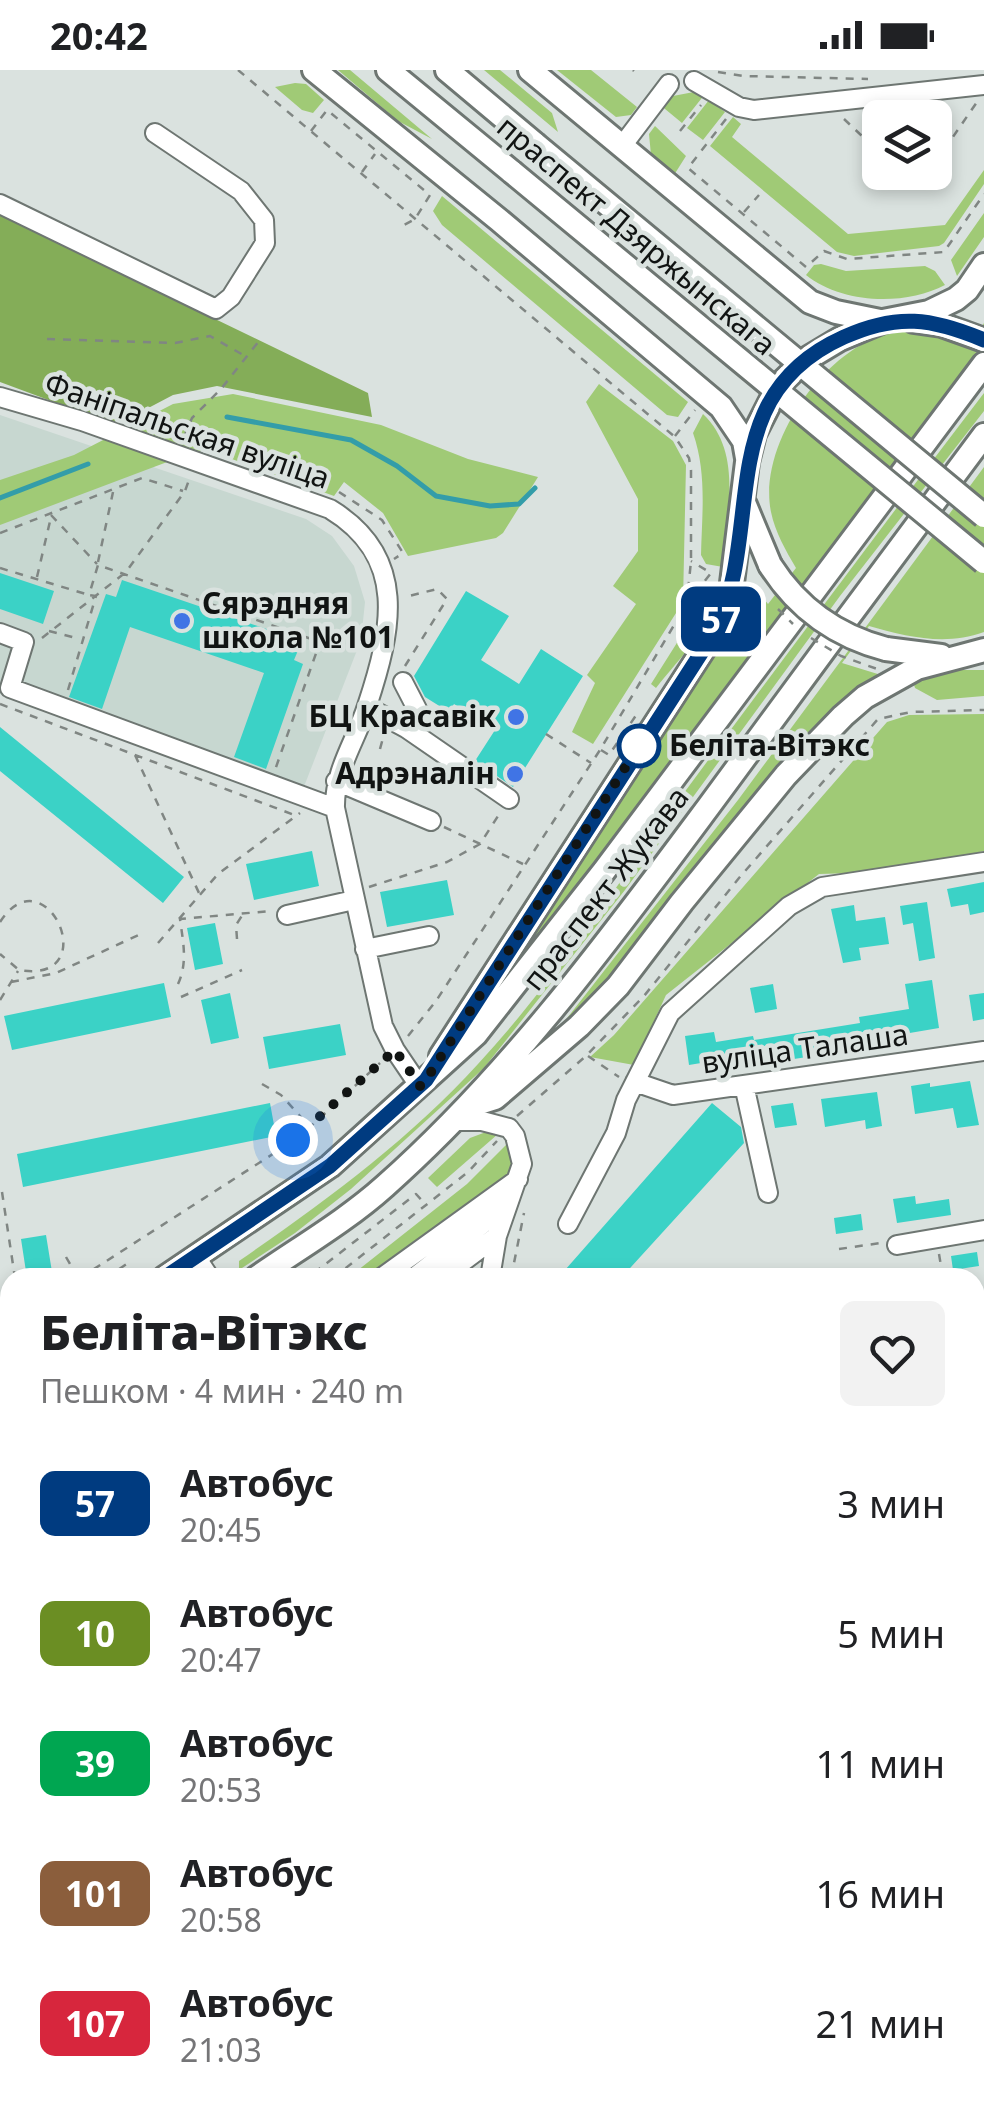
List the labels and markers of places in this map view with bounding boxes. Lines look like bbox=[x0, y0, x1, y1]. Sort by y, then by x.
place label: Сярэдняя школа №101 bbox=[202, 582, 394, 657]
marker: Сярэдняя школа №101 bbox=[171, 610, 193, 632]
place label: БЦ Красавік bbox=[309, 695, 497, 736]
marker: БЦ Красавік bbox=[505, 706, 527, 728]
place label: Беліта-Вітэкс bbox=[669, 724, 870, 765]
marker: Беліта-Вітэкс bbox=[618, 725, 660, 767]
place label: Адрэналін bbox=[335, 752, 495, 793]
marker: Адрэналін bbox=[504, 763, 526, 785]

